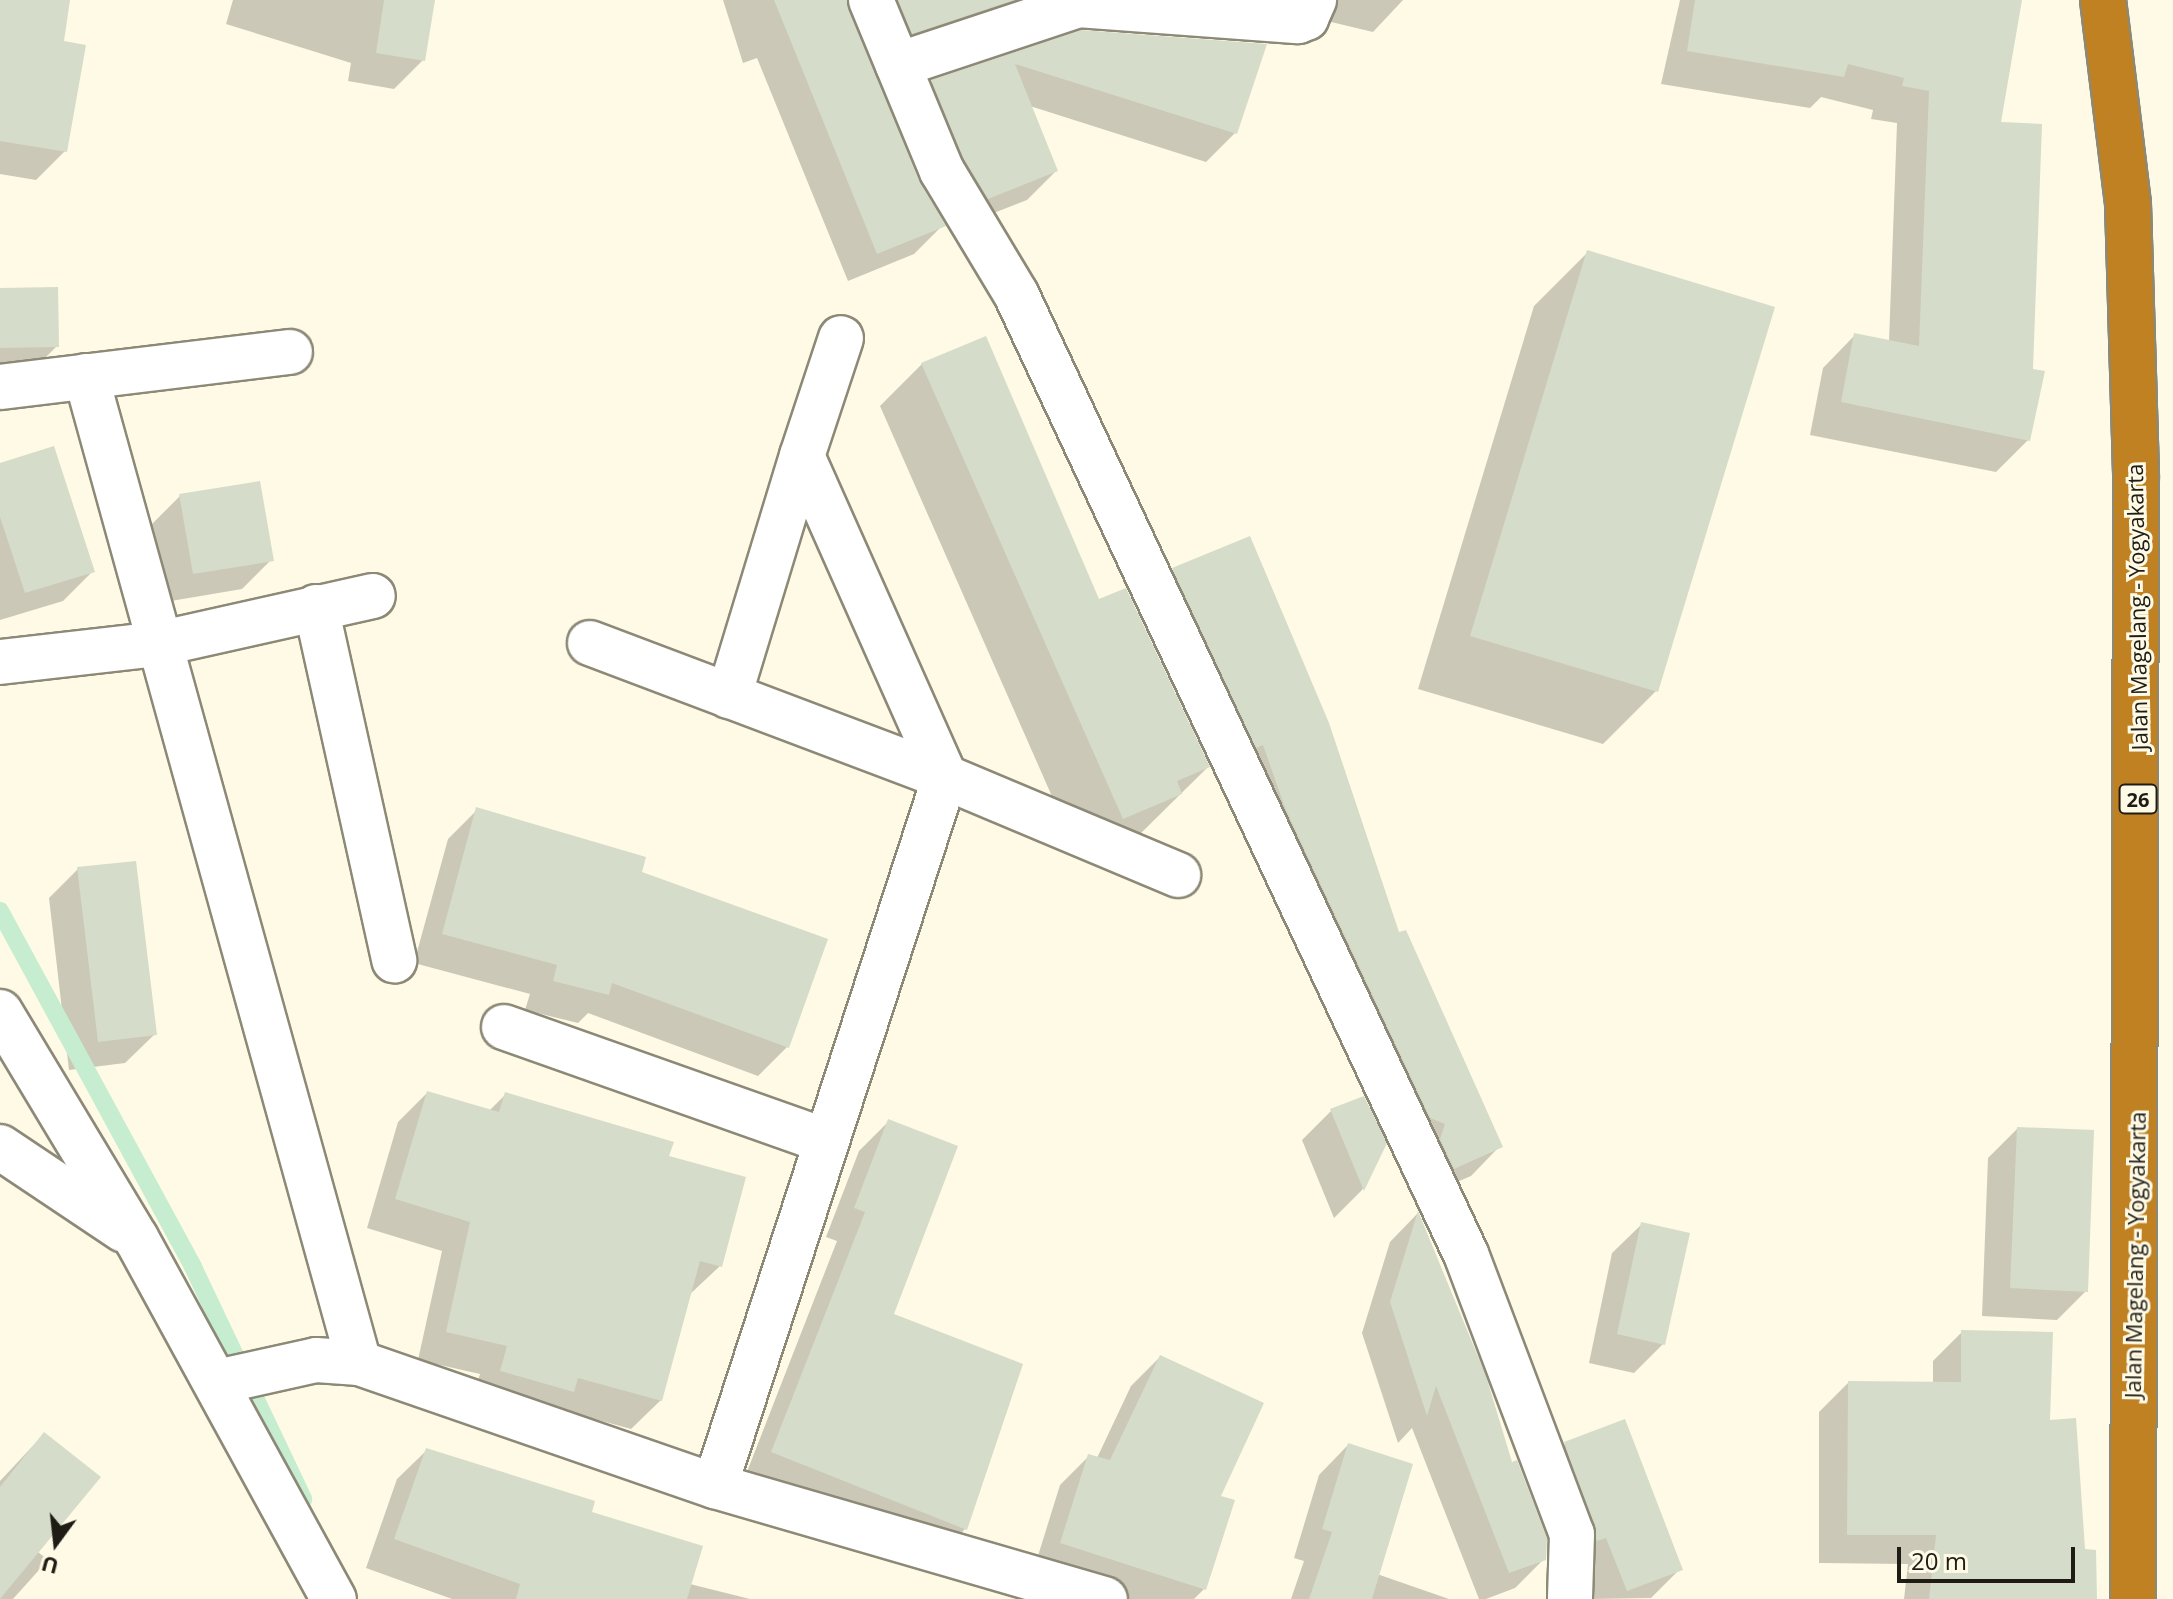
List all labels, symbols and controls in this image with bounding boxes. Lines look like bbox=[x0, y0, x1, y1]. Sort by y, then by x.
street label: Jalan Magelang - Yogyakarta bbox=[2121, 463, 2153, 751]
road number: 26 bbox=[2118, 783, 2158, 815]
street label: Jalan Magelang - Yogyakarta bbox=[2119, 1111, 2151, 1399]
north arrow bbox=[16, 1503, 96, 1583]
scale bar bbox=[1901, 1531, 2079, 1581]
text: 20 m bbox=[1911, 1544, 1967, 1577]
text: U bbox=[38, 1550, 62, 1583]

